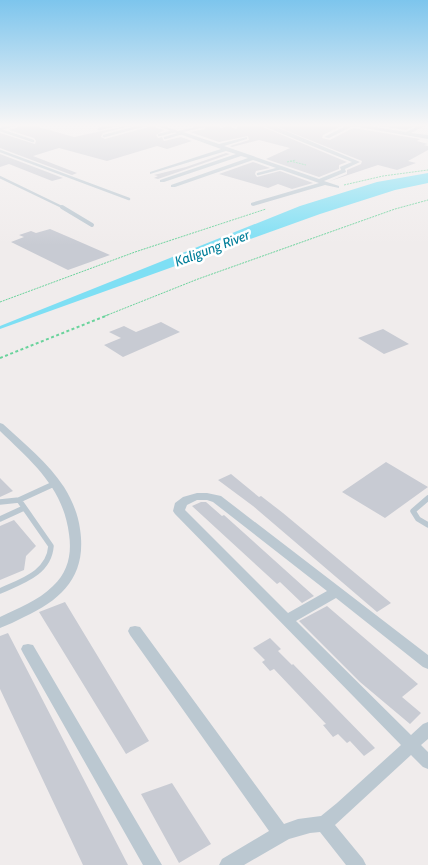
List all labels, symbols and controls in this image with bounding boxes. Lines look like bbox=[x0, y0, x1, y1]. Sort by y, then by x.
water label: Kaligung River bbox=[172, 225, 253, 271]

